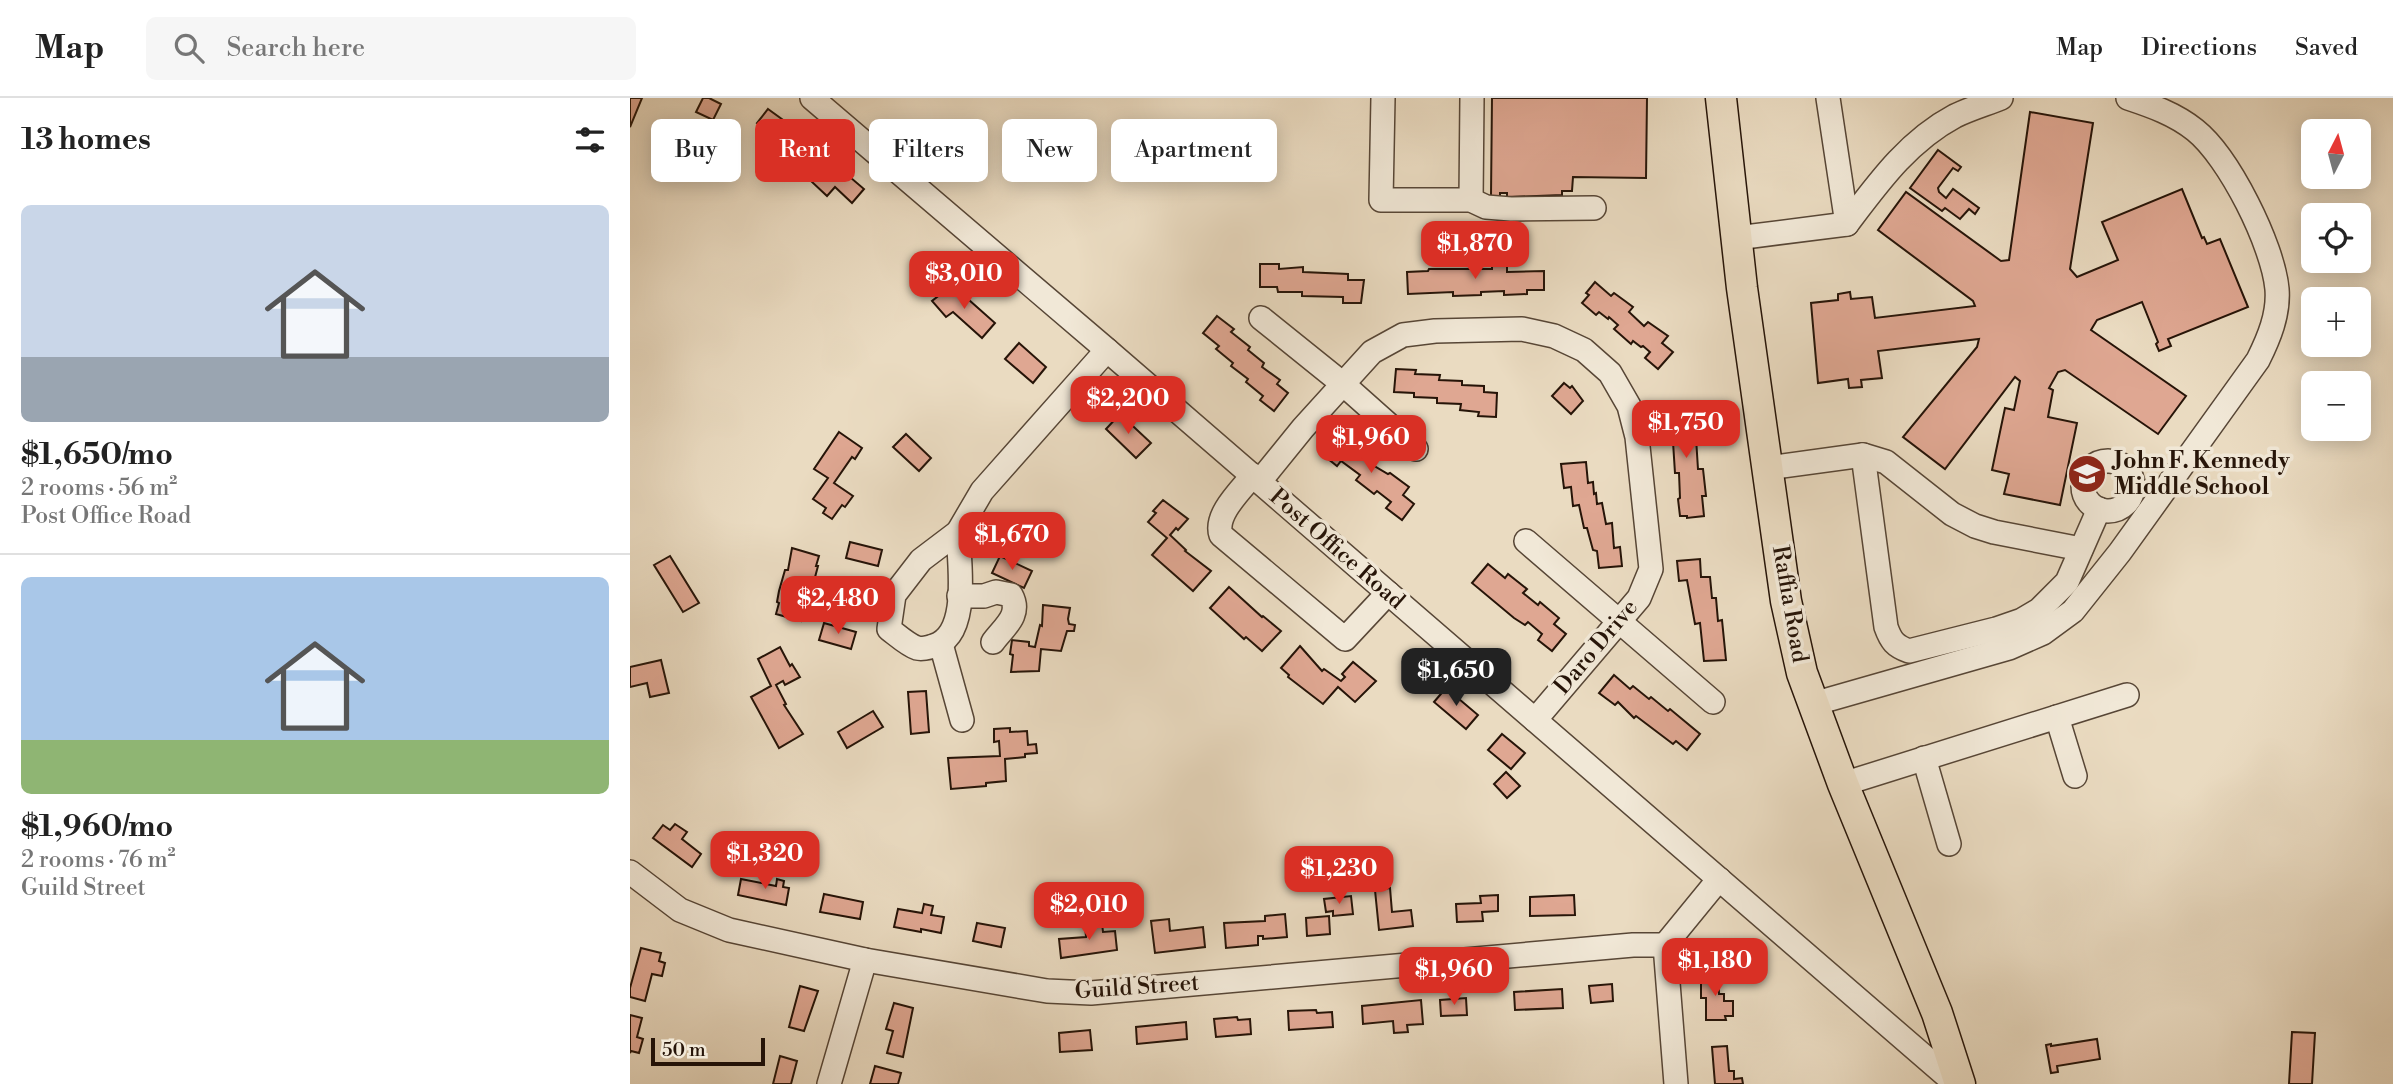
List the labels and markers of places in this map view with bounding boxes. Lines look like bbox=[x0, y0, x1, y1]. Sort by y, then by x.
pin: $1,870 bbox=[1418, 222, 1532, 281]
pin: $3,010 bbox=[907, 252, 1021, 311]
pin: $2,200 bbox=[1071, 376, 1185, 436]
pin: $1,750 bbox=[1629, 400, 1743, 460]
pin: $1,960 bbox=[1314, 416, 1428, 475]
place label: John F. Kennedy Middle School bbox=[2111, 447, 2290, 501]
school or university icon: John F. Kennedy Middle School bbox=[2066, 453, 2108, 495]
pin: $1,670 bbox=[955, 512, 1069, 572]
pin: $2,480 bbox=[781, 576, 895, 636]
pin: $1,650 bbox=[1399, 648, 1513, 708]
pin: $1,320 bbox=[708, 832, 822, 891]
pin: $1,230 bbox=[1282, 846, 1396, 906]
pin: $2,010 bbox=[1032, 882, 1146, 942]
pin: $1,180 bbox=[1658, 939, 1772, 998]
pin: $1,960 bbox=[1397, 948, 1511, 1007]

